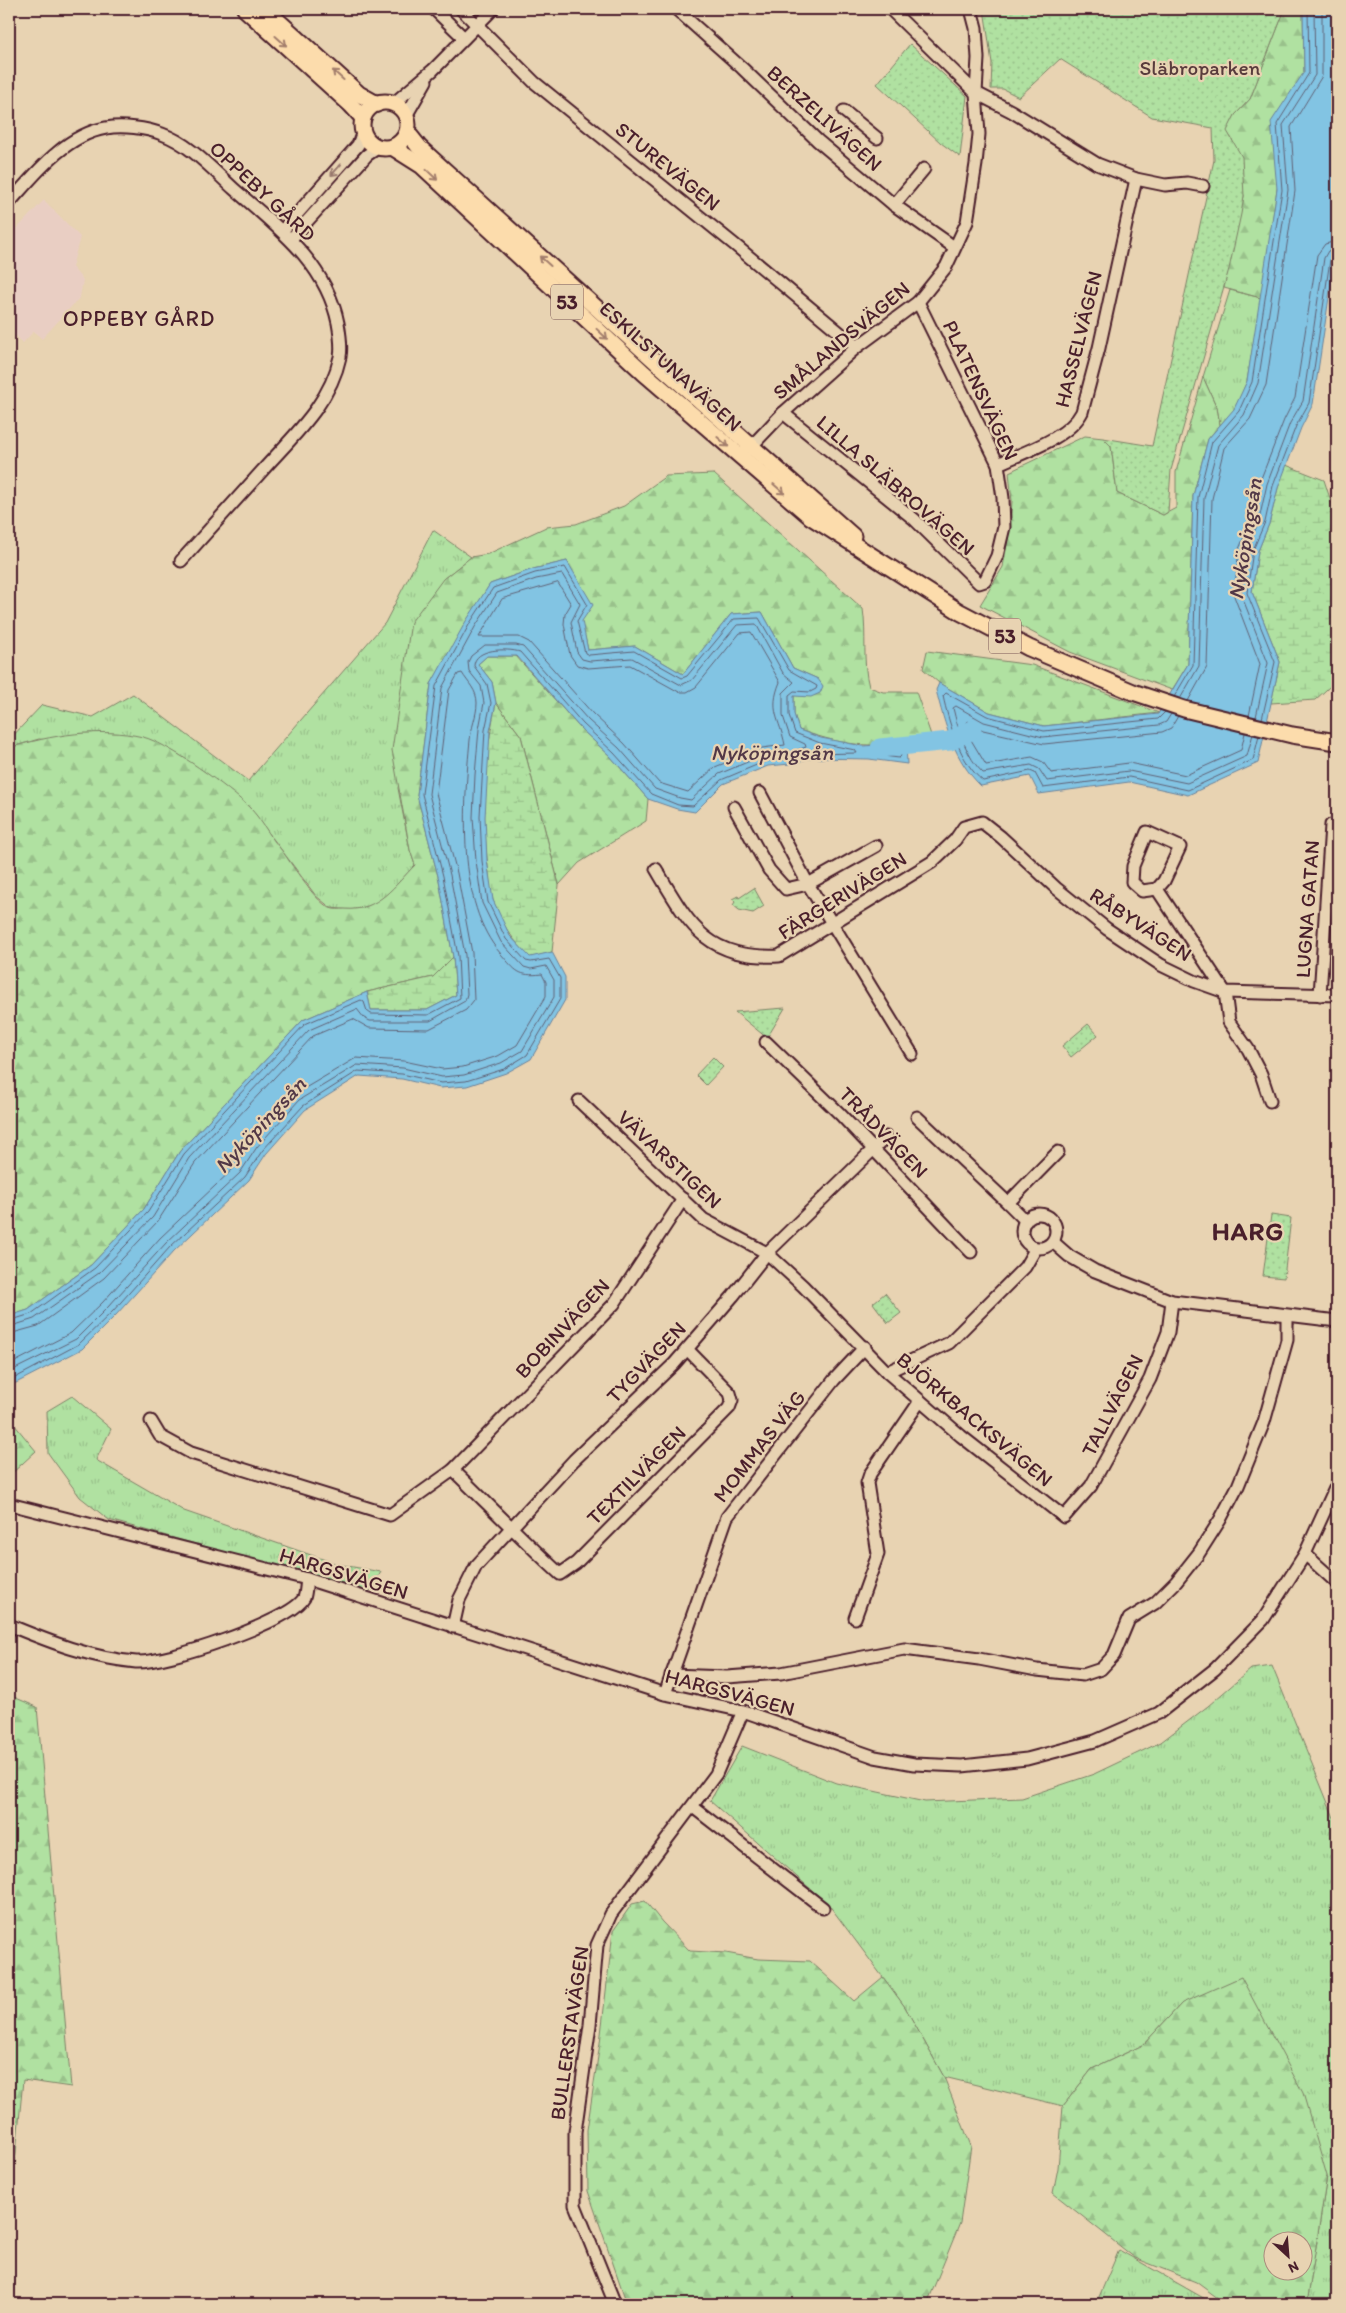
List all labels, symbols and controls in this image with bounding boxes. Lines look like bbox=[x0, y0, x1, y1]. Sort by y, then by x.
one-way arrow bbox=[274, 36, 287, 47]
park label: Släbroparken bbox=[1140, 55, 1261, 80]
street label: BERZELIVÄGEN bbox=[762, 60, 888, 176]
one-way arrow bbox=[332, 69, 345, 81]
street label: STUREVÄGEN bbox=[610, 116, 726, 216]
street label: OPPEBY GÅRD bbox=[205, 135, 321, 247]
one-way arrow bbox=[330, 164, 341, 177]
one-way arrow bbox=[426, 169, 438, 181]
one-way arrow bbox=[539, 255, 552, 267]
street label: HASSELVÄGEN bbox=[1049, 268, 1107, 410]
street label: SMÅLANDSVÄGEN bbox=[767, 275, 915, 405]
road number: 53 bbox=[551, 284, 583, 320]
street label: ESKILSTUNAVÄGEN bbox=[595, 296, 747, 436]
district label: OPPEBY GÅRD bbox=[63, 305, 215, 332]
street label: PLATENSVÄGEN bbox=[938, 316, 1024, 464]
one-way arrow bbox=[595, 328, 608, 340]
street label: LILLA SLÄBROVÄGEN bbox=[812, 409, 980, 561]
one-way arrow bbox=[717, 436, 730, 447]
water label: Nyköpingsån bbox=[1222, 476, 1268, 602]
one-way arrow bbox=[772, 483, 785, 495]
road number: 53 bbox=[989, 618, 1021, 654]
water label: Nyköpingsån bbox=[711, 739, 834, 766]
street label: LUGNA GATAN bbox=[1290, 839, 1324, 979]
street label: FÄRGERIVÄGEN bbox=[773, 845, 911, 945]
street label: RÅBYVÄGEN bbox=[1085, 882, 1197, 966]
water label: Nyköpingsån bbox=[208, 1071, 312, 1179]
street label: TRÅDVÄGEN bbox=[834, 1081, 934, 1183]
street label: VÄVARSTIGEN bbox=[613, 1104, 727, 1214]
district label: HARG bbox=[1212, 1215, 1284, 1247]
street label: BOBINVÄGEN bbox=[509, 1273, 615, 1383]
street label: TYGVÄGEN bbox=[601, 1316, 691, 1408]
street label: BJÖRKBACKSVÄGEN bbox=[892, 1346, 1058, 1492]
street label: TALLVÄGEN bbox=[1076, 1350, 1148, 1460]
street label: MOMMAS VÄG bbox=[707, 1385, 811, 1507]
street label: TEXTILVÄGEN bbox=[581, 1420, 691, 1530]
street label: HARGSVÄGEN bbox=[277, 1542, 411, 1604]
street label: HARGSVÄGEN bbox=[662, 1663, 798, 1721]
street label: BULLERSTAVÄGEN bbox=[544, 1944, 594, 2122]
north arrow bbox=[1264, 2230, 1314, 2280]
text: N bbox=[1286, 2258, 1301, 2277]

